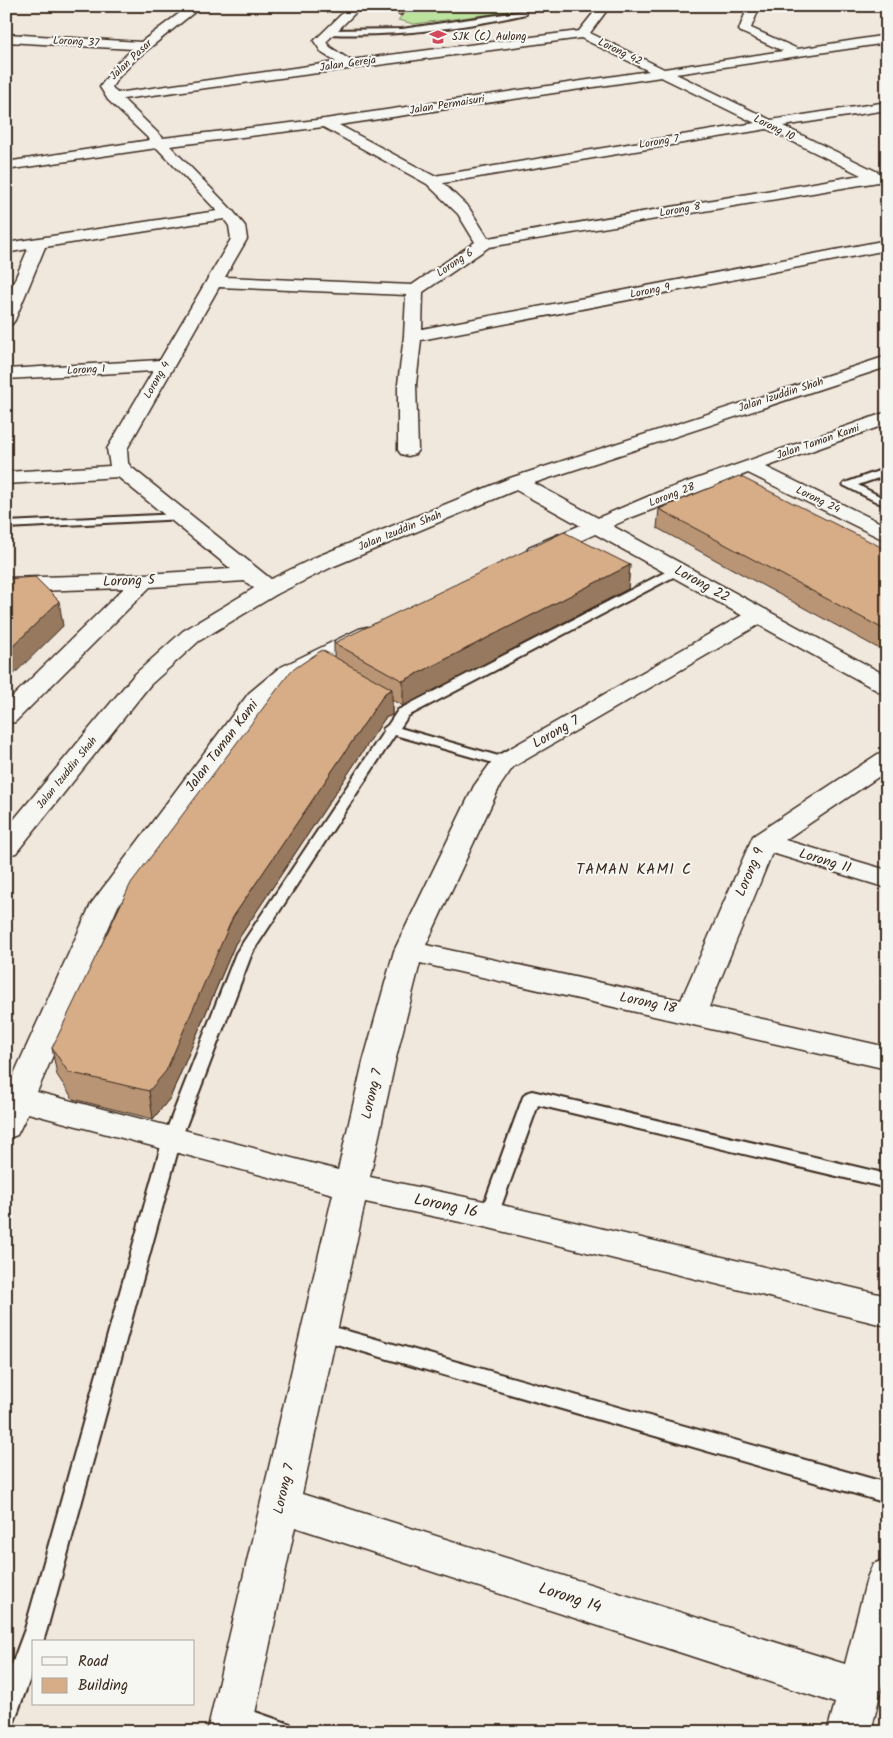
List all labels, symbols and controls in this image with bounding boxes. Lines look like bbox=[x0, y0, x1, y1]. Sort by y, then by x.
school or university icon: SJK (C) Aulong bbox=[428, 27, 448, 47]
place label: SJK (C) Aulong bbox=[452, 28, 527, 46]
street label: Lorong 37 bbox=[52, 32, 101, 52]
street label: Lorong 42 bbox=[595, 33, 645, 71]
street label: Jalan Pasar bbox=[105, 34, 158, 85]
street label: Jalan Gereja bbox=[319, 51, 377, 77]
street label: Jalan Permaisuri bbox=[408, 90, 486, 120]
street label: Lorong 10 bbox=[750, 110, 798, 146]
street label: Lorong 7 bbox=[638, 130, 681, 154]
street label: Lorong 8 bbox=[658, 197, 702, 222]
street label: Lorong 6 bbox=[433, 244, 477, 282]
street label: Lorong 9 bbox=[628, 278, 672, 304]
street label: Lorong 4 bbox=[139, 358, 175, 402]
street label: Lorong 1 bbox=[66, 360, 106, 380]
street label: Jalan Izuddin Shah bbox=[736, 373, 826, 417]
street label: Jalan Taman Kami bbox=[774, 419, 862, 465]
street label: Lorong 28 bbox=[646, 478, 698, 512]
street label: Lorong 24 bbox=[793, 481, 843, 519]
street label: Jalan Izuddin Shah bbox=[356, 506, 445, 556]
street label: Lorong 22 bbox=[670, 560, 734, 608]
street label: Lorong 5 bbox=[103, 569, 157, 593]
street label: Jalan Taman Kami bbox=[180, 695, 264, 797]
street label: Lorong 7 bbox=[528, 709, 584, 754]
street label: Jalan Izuddin Shah bbox=[32, 733, 102, 813]
street label: Lorong 11 bbox=[796, 843, 854, 879]
street label: Lorong 9 bbox=[730, 844, 770, 900]
district label: TAMAN KAMI C bbox=[576, 858, 692, 882]
street label: Lorong 18 bbox=[618, 986, 679, 1020]
street label: Lorong 7 bbox=[356, 1066, 389, 1121]
street label: Lorong 16 bbox=[412, 1187, 480, 1225]
street label: Lorong 7 bbox=[268, 1461, 301, 1516]
street label: Lorong 14 bbox=[535, 1576, 605, 1620]
legend bbox=[32, 1640, 195, 1706]
text: Road bbox=[78, 1650, 109, 1674]
text: Building bbox=[78, 1674, 128, 1698]

